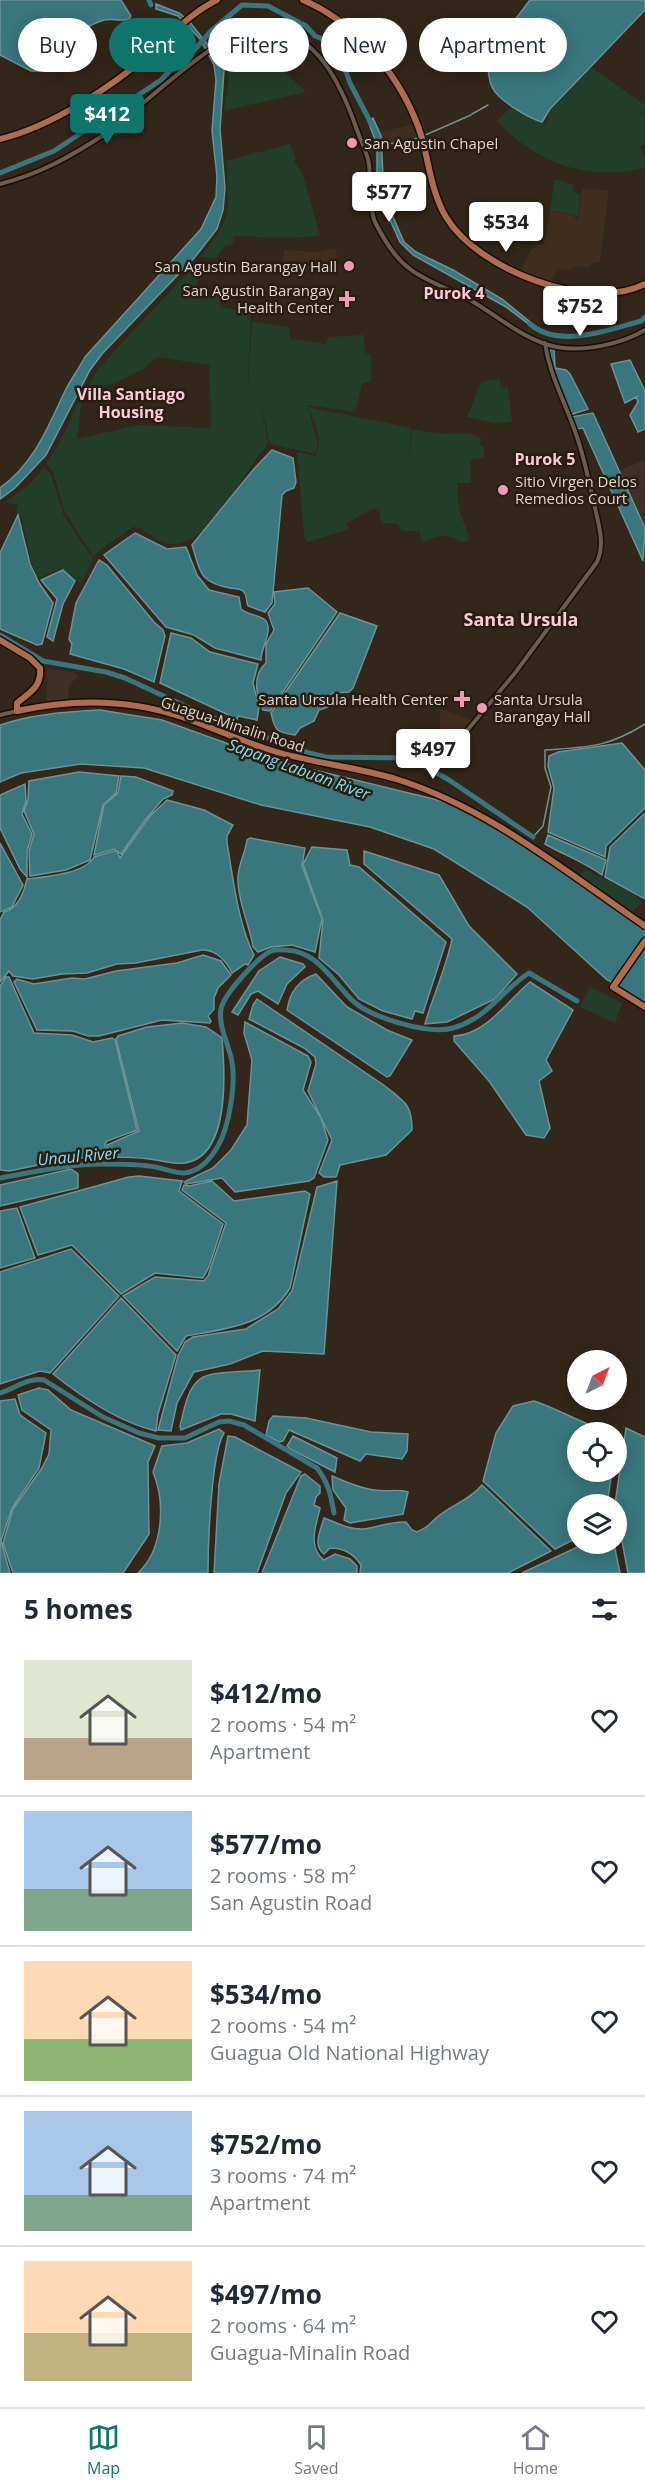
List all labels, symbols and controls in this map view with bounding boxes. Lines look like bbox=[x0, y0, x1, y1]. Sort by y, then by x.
chip: Buy bbox=[18, 18, 97, 72]
chip: Rent bbox=[109, 18, 196, 72]
chip: Filters bbox=[208, 18, 309, 72]
chip: New bbox=[321, 18, 407, 72]
chip: Apartment bbox=[419, 18, 567, 72]
pin: $412 bbox=[71, 94, 143, 145]
text: $412 bbox=[84, 100, 130, 127]
place label: San Agustin Chapel bbox=[364, 133, 498, 153]
marker: San Agustin Chapel bbox=[345, 136, 359, 150]
pin: $577 bbox=[353, 172, 425, 223]
text: $577 bbox=[366, 178, 412, 205]
pin: $534 bbox=[470, 202, 542, 253]
text: $534 bbox=[483, 208, 529, 235]
place label: San Agustin Barangay Hall bbox=[155, 256, 337, 276]
marker: San Agustin Barangay Hall bbox=[342, 259, 356, 273]
place label: San Agustin Barangay Health Center bbox=[182, 280, 334, 317]
district label: Purok 4 bbox=[424, 282, 484, 304]
pin: $752 bbox=[544, 286, 616, 337]
marker: San Agustin Barangay Health Center bbox=[338, 290, 356, 308]
text: $752 bbox=[557, 292, 603, 319]
district label: Villa Santiago Housing bbox=[77, 383, 185, 423]
district label: Purok 5 bbox=[515, 448, 575, 470]
place label: Sitio Virgen Delos Remedios Court bbox=[515, 471, 637, 508]
marker: Sitio Virgen Delos Remedios Court bbox=[496, 483, 510, 497]
district label: Santa Ursula bbox=[464, 607, 578, 631]
place label: Santa Ursula Health Center bbox=[258, 689, 448, 709]
place label: Santa Ursula Barangay Hall bbox=[494, 689, 591, 726]
marker: Santa Ursula Health Center bbox=[453, 690, 471, 708]
street label: Guagua-Minalin Road bbox=[158, 691, 308, 757]
marker: Santa Ursula Barangay Hall bbox=[475, 701, 489, 715]
pin: $497 bbox=[397, 729, 469, 780]
water label: Sapang Labuan River bbox=[225, 733, 374, 805]
text: $497 bbox=[410, 735, 456, 762]
water label: Unaul River bbox=[37, 1141, 120, 1171]
north arrow bbox=[567, 1350, 627, 1410]
map controls bbox=[567, 1350, 627, 1554]
button: locate bbox=[567, 1422, 627, 1482]
button: layers bbox=[567, 1494, 627, 1554]
text: 5 homes bbox=[24, 1591, 133, 1627]
icon: filters bbox=[588, 1593, 621, 1626]
text: $412/mo bbox=[210, 1675, 322, 1711]
icon: home bbox=[72, 1684, 144, 1756]
icon: heart bbox=[588, 1704, 621, 1737]
text: 2 rooms · 54 m² bbox=[210, 1711, 356, 1738]
text: Apartment bbox=[210, 1738, 310, 1765]
text: $577/mo bbox=[210, 1826, 322, 1862]
icon: home bbox=[72, 1835, 144, 1907]
icon: heart bbox=[588, 1855, 621, 1888]
text: 2 rooms · 58 m² bbox=[210, 1862, 356, 1889]
text: San Agustin Road bbox=[210, 1889, 372, 1916]
text: $534/mo bbox=[210, 1976, 322, 2012]
icon: home bbox=[72, 1985, 144, 2057]
icon: heart bbox=[588, 2005, 621, 2038]
text: 2 rooms · 54 m² bbox=[210, 2012, 356, 2039]
text: Guagua Old National Highway bbox=[210, 2039, 489, 2066]
text: $752/mo bbox=[210, 2126, 322, 2162]
icon: home bbox=[72, 2135, 144, 2207]
icon: heart bbox=[588, 2155, 621, 2188]
text: 3 rooms · 74 m² bbox=[210, 2162, 356, 2189]
text: Apartment bbox=[210, 2189, 310, 2216]
text: $497/mo bbox=[210, 2276, 322, 2312]
icon: home bbox=[72, 2285, 144, 2357]
icon: heart bbox=[588, 2305, 621, 2338]
text: 2 rooms · 64 m² bbox=[210, 2312, 356, 2339]
text: Guagua-Minalin Road bbox=[210, 2339, 410, 2366]
tab: Map bbox=[87, 2421, 120, 2479]
tab: Saved bbox=[294, 2421, 339, 2479]
tab: Home bbox=[513, 2421, 558, 2479]

